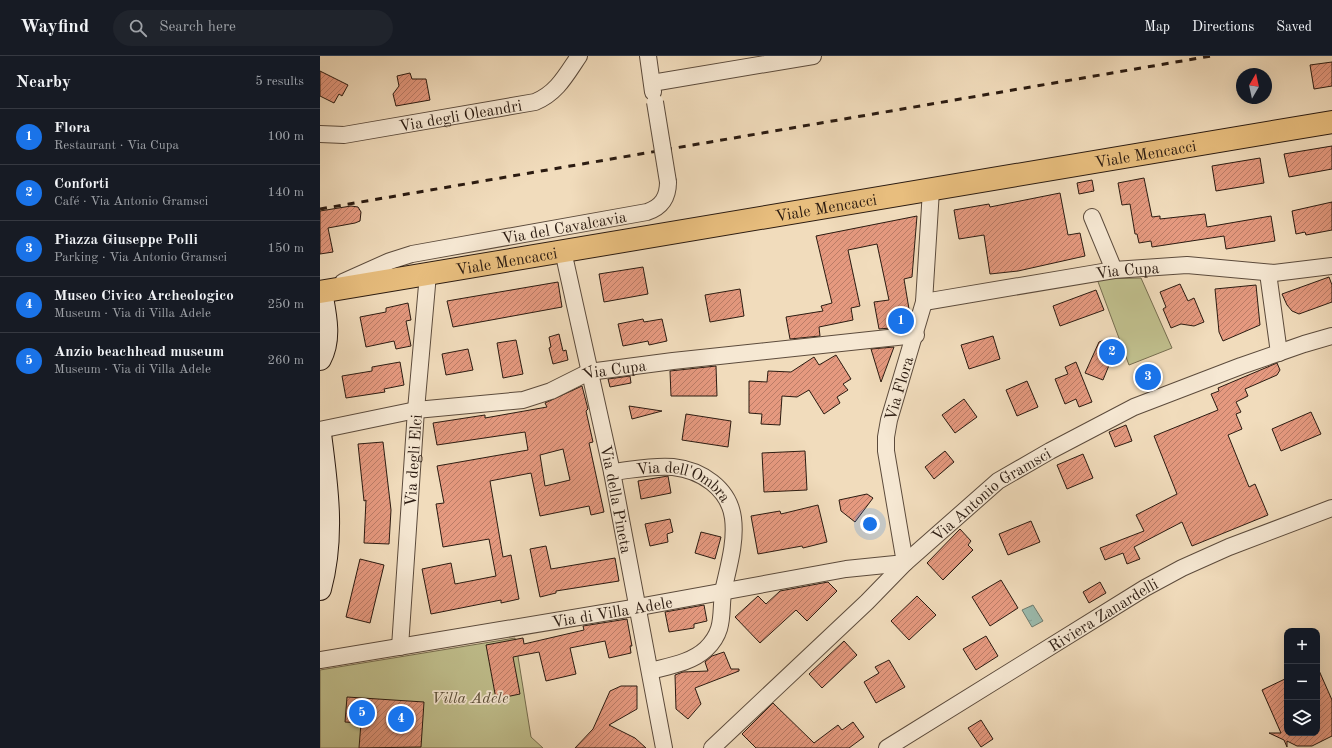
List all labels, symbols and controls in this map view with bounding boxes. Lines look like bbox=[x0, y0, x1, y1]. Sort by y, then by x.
search box bbox=[113, 10, 393, 46]
icon: search bbox=[127, 17, 149, 39]
text: Wayfind bbox=[20, 18, 89, 37]
text: Search here bbox=[159, 20, 236, 35]
text: Map bbox=[1144, 20, 1170, 34]
text: Directions bbox=[1192, 20, 1254, 34]
text: Saved bbox=[1276, 20, 1312, 34]
north arrow bbox=[1236, 68, 1272, 104]
text: Nearby bbox=[16, 74, 71, 91]
text: 5 results bbox=[255, 75, 304, 88]
street label: Via degli Oleandri bbox=[398, 98, 523, 135]
text: Flora bbox=[54, 121, 90, 136]
text: 1 bbox=[25, 130, 33, 143]
text: 100 m bbox=[267, 130, 304, 143]
text: Restaurant · Via Cupa bbox=[54, 139, 179, 152]
street label: Viale Mencacci bbox=[1094, 139, 1198, 172]
text: Conforti bbox=[54, 177, 109, 192]
text: 2 bbox=[25, 186, 33, 199]
text: 140 m bbox=[267, 186, 304, 199]
street label: Viale Mencacci bbox=[774, 193, 878, 225]
text: Café · Via Antonio Gramsci bbox=[54, 195, 208, 208]
street label: Via del Cavalcavia bbox=[501, 210, 628, 248]
text: Piazza Giuseppe Polli bbox=[54, 233, 198, 248]
text: 3 bbox=[25, 242, 33, 255]
text: 150 m bbox=[267, 242, 304, 255]
street label: Viale Mencacci bbox=[455, 246, 559, 279]
text: Parking · Via Antonio Gramsci bbox=[54, 251, 227, 264]
street label: Via Cupa bbox=[1095, 261, 1160, 283]
text: Museo Civico Archeologico bbox=[54, 289, 234, 304]
text: 4 bbox=[25, 298, 33, 311]
text: 250 m bbox=[267, 298, 304, 311]
pin: 1 bbox=[888, 306, 914, 336]
text: Museum · Via di Villa Adele bbox=[54, 307, 211, 320]
pin: 2 bbox=[1099, 337, 1125, 367]
text: Anzio beachhead museum bbox=[54, 345, 224, 360]
text: 5 bbox=[25, 354, 33, 367]
text: 260 m bbox=[267, 354, 304, 367]
street label: Via Flora bbox=[883, 355, 917, 423]
street label: Via Cupa bbox=[581, 359, 647, 384]
pin: 3 bbox=[1135, 362, 1161, 392]
text: Museum · Via di Villa Adele bbox=[54, 363, 211, 376]
street label: Via degli Elci bbox=[403, 414, 426, 507]
street label: Via della Pineta bbox=[596, 444, 633, 555]
street label: Via Antonio Gramsci bbox=[930, 446, 1054, 545]
street label: Via dell'Ombra bbox=[635, 460, 733, 506]
your location bbox=[860, 514, 880, 534]
street label: Riviera Zanardelli bbox=[1047, 577, 1161, 656]
street label: Via di Villa Adele bbox=[551, 595, 674, 631]
map controls bbox=[1284, 628, 1320, 736]
button: + bbox=[1284, 628, 1320, 664]
button: − bbox=[1284, 664, 1320, 700]
park label: Villa Adele bbox=[431, 691, 509, 707]
pin: 5 bbox=[349, 698, 375, 728]
button: layers bbox=[1284, 700, 1320, 736]
pin: 4 bbox=[388, 704, 414, 734]

